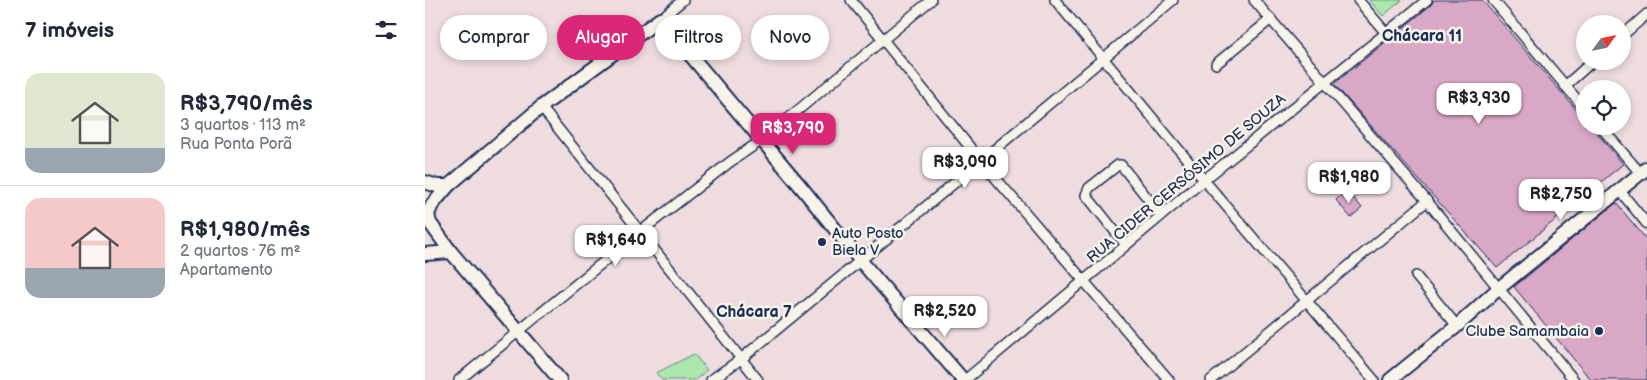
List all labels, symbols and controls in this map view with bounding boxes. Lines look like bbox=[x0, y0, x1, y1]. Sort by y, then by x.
chip: Comprar bbox=[440, 15, 547, 60]
chip: Alugar bbox=[557, 15, 645, 60]
chip: Filtros bbox=[655, 15, 741, 60]
chip: Novo bbox=[751, 15, 829, 60]
north arrow bbox=[1576, 15, 1631, 70]
map controls bbox=[1576, 15, 1631, 135]
icon: filters bbox=[372, 16, 400, 44]
text: 7 imóveis bbox=[25, 18, 114, 43]
district label: Chácara 11 bbox=[1382, 27, 1462, 46]
button: locate bbox=[1576, 80, 1631, 135]
pin: R$3,930 bbox=[1433, 82, 1525, 125]
street label: RUA CIDER CERSÓSIMO DE SOUZA bbox=[1083, 89, 1290, 267]
text: R$3,930 bbox=[1447, 89, 1511, 108]
text: R$3,790/mês bbox=[180, 91, 313, 116]
icon: home bbox=[65, 93, 125, 153]
pin: R$3,790 bbox=[747, 112, 839, 155]
text: 3 quartos · 113 m² bbox=[180, 116, 306, 135]
text: R$3,790 bbox=[762, 119, 824, 138]
text: Rua Ponta Porã bbox=[180, 135, 292, 154]
pin: R$3,090 bbox=[919, 146, 1011, 189]
text: R$3,090 bbox=[933, 153, 997, 172]
pin: R$1,980 bbox=[1303, 162, 1395, 204]
text: R$1,980 bbox=[1319, 168, 1379, 187]
pin: R$2,750 bbox=[1515, 178, 1607, 221]
text: R$2,750 bbox=[1530, 185, 1592, 204]
text: R$1,980/mês bbox=[180, 217, 310, 242]
icon: home bbox=[65, 218, 125, 278]
pin: R$1,640 bbox=[570, 224, 662, 267]
place label: Auto Posto Biela V bbox=[832, 224, 904, 260]
text: R$1,640 bbox=[586, 231, 646, 250]
marker: Auto Posto Biela V bbox=[816, 236, 828, 248]
text: 2 quartos · 76 m² bbox=[180, 242, 301, 261]
text: Apartamento bbox=[180, 261, 273, 280]
pin: R$2,520 bbox=[899, 296, 991, 338]
text: R$2,520 bbox=[913, 302, 977, 321]
district label: Chácara 7 bbox=[716, 303, 792, 322]
place label: Clube Samambaia bbox=[1466, 322, 1589, 341]
marker: Clube Samambaia bbox=[1593, 325, 1605, 337]

